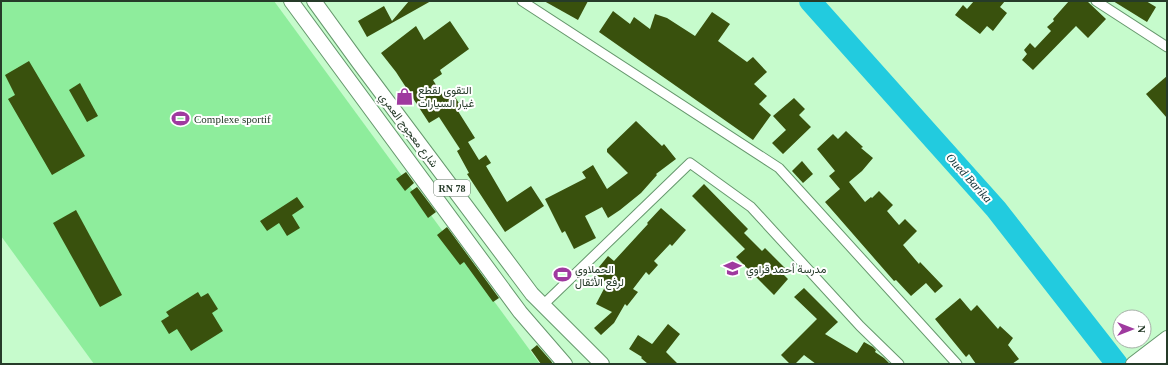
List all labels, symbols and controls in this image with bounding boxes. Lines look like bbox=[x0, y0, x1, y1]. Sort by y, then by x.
place label: التقوى لقطع غيار السيارات bbox=[418, 84, 474, 110]
shop icon: التقوى لقطع غيار السيارات bbox=[395, 86, 415, 106]
street label: شارع معجوج العمري bbox=[374, 91, 441, 172]
sports icon: Complexe sportif bbox=[171, 109, 191, 129]
place label: Complexe sportif bbox=[194, 113, 271, 125]
water label: Oued Barika bbox=[943, 150, 995, 206]
road number: RN 78 bbox=[434, 180, 470, 196]
school or university icon: مدرسة أحمد قراوي bbox=[723, 259, 743, 279]
place label: الحملاوي لرفع الأثقال bbox=[575, 263, 624, 290]
place label: مدرسة أحمد قراوي bbox=[746, 263, 826, 279]
sports icon: الحملاوي لرفع الأثقال bbox=[552, 265, 572, 285]
north arrow bbox=[1112, 309, 1152, 349]
text: N bbox=[1136, 325, 1148, 333]

